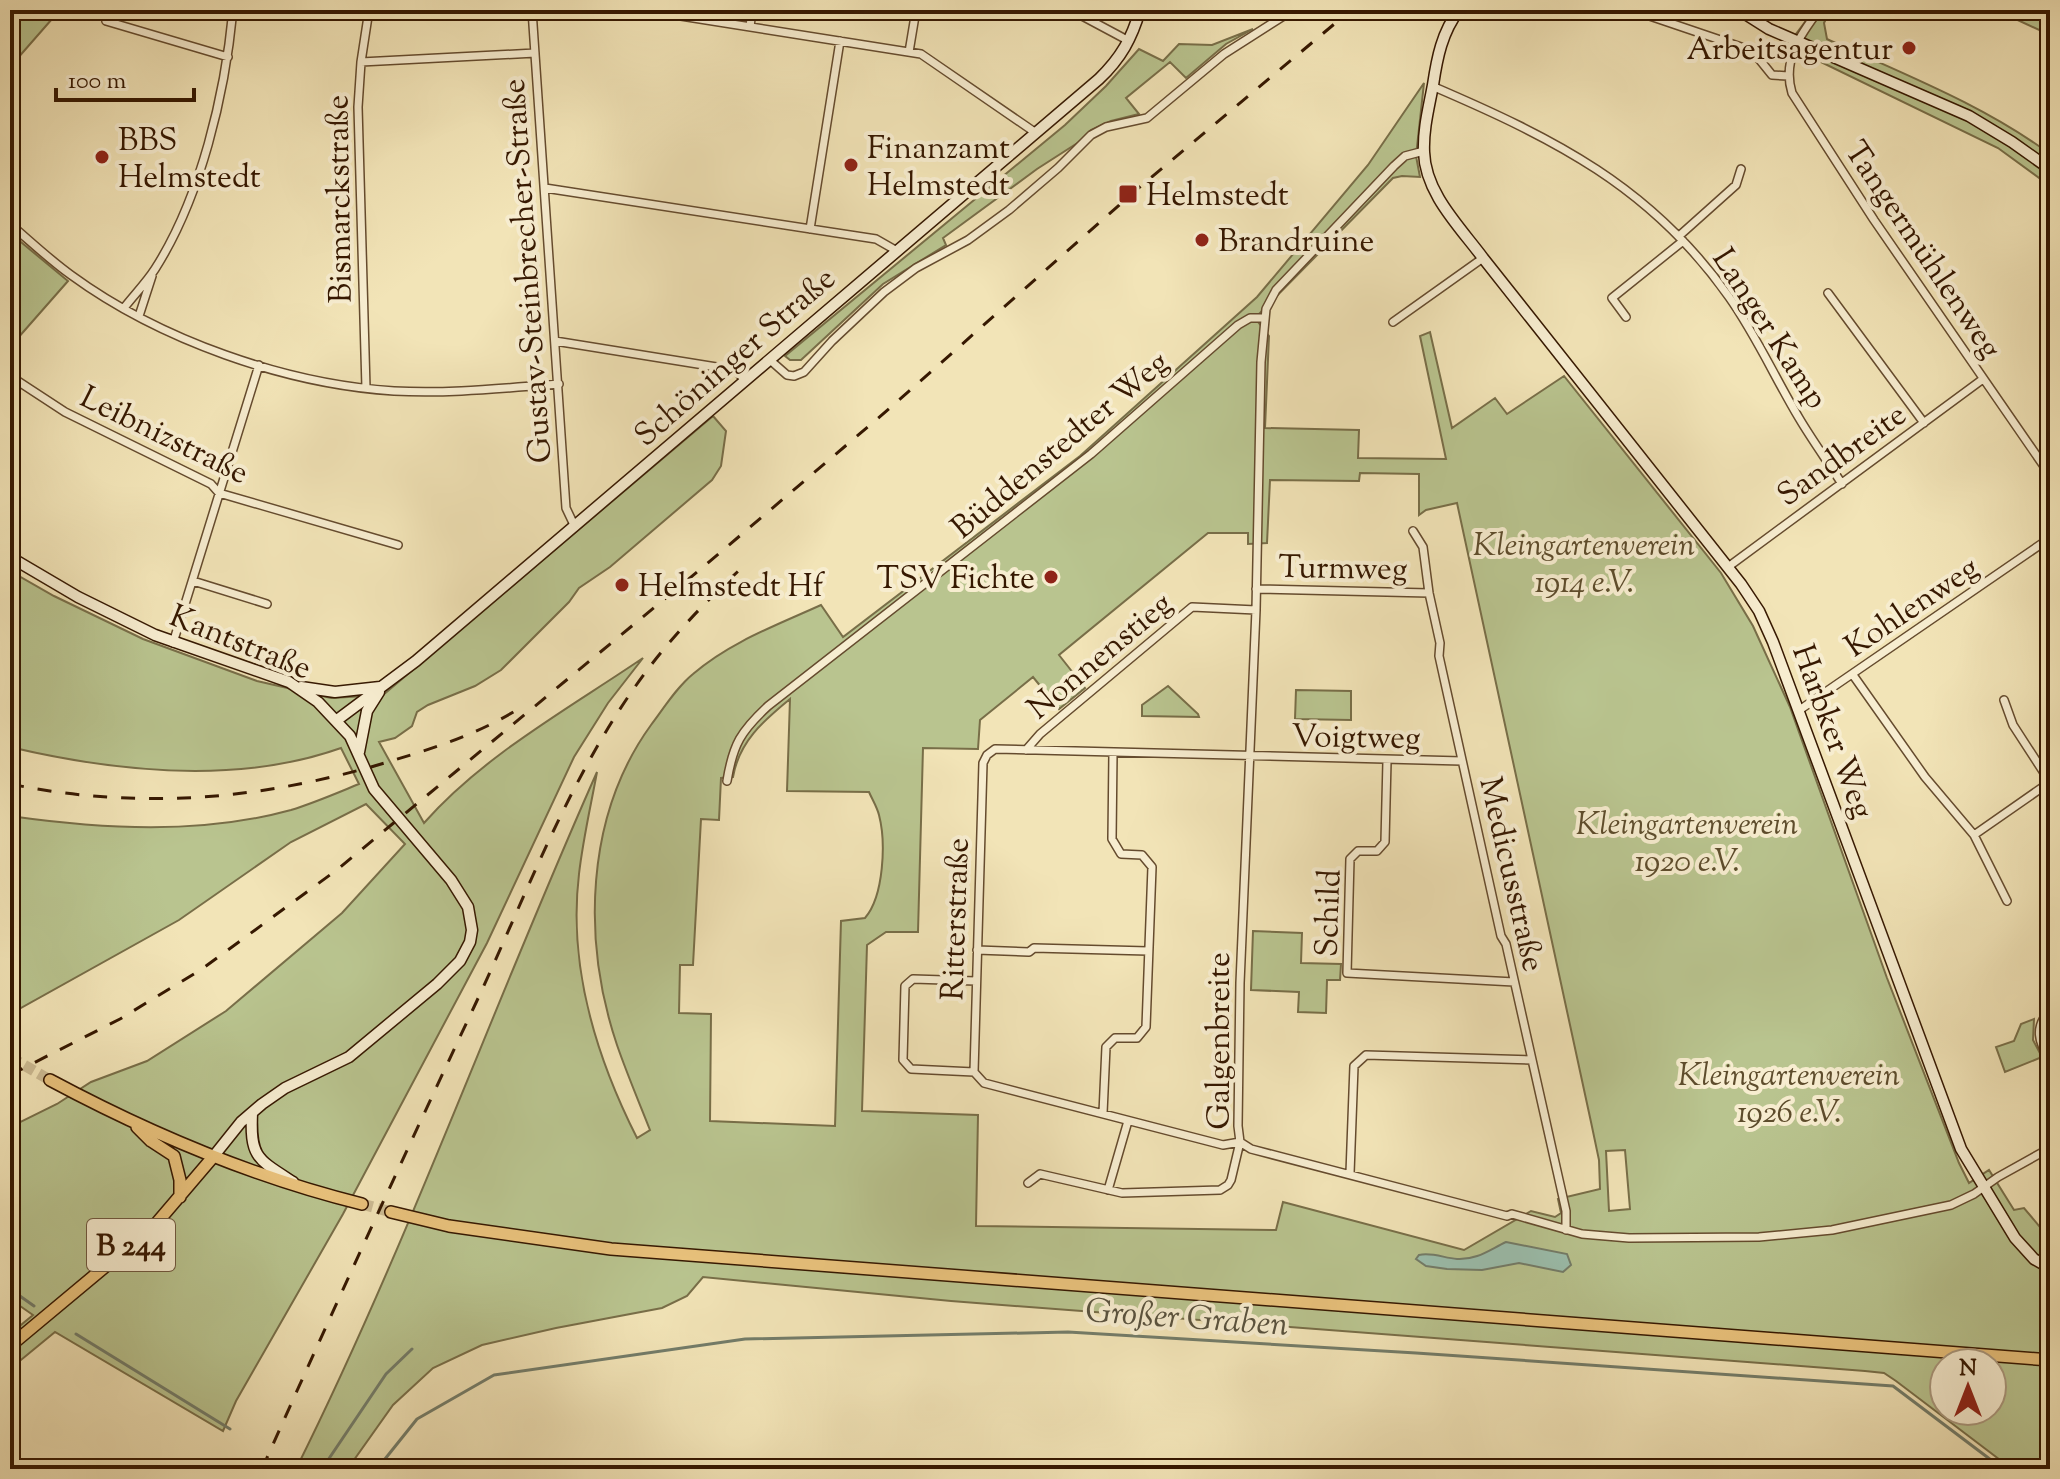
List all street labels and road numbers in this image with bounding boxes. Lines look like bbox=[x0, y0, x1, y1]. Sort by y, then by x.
street label: Gustav-Steinbrecher-Straße bbox=[493, 77, 565, 465]
street label: Bismarckstraße bbox=[316, 94, 366, 304]
street label: Tangermühlenweg bbox=[1831, 133, 2012, 369]
street label: Langer Kamp bbox=[1699, 240, 1838, 419]
street label: Schöninger Straße bbox=[625, 258, 847, 459]
street label: Büddenstedter Weg bbox=[942, 341, 1180, 551]
street label: Leibnizstraße bbox=[72, 376, 256, 497]
street label: Sandbreite bbox=[1769, 394, 1917, 519]
street label: Turmweg bbox=[1278, 546, 1408, 594]
street label: Kohlenweg bbox=[1836, 547, 1989, 670]
street label: Nonnenstieg bbox=[1018, 583, 1183, 732]
street label: Kantstraße bbox=[162, 594, 318, 693]
street label: Harbker Weg bbox=[1778, 639, 1884, 825]
street label: Voigtweg bbox=[1291, 715, 1421, 763]
street label: Medicusstraße bbox=[1465, 773, 1555, 976]
street label: Ritterstraße bbox=[931, 837, 983, 1001]
street label: Schild bbox=[1305, 868, 1355, 958]
street label: Galgenbreite bbox=[1198, 952, 1244, 1130]
road number: B 244 bbox=[87, 1219, 175, 1271]

